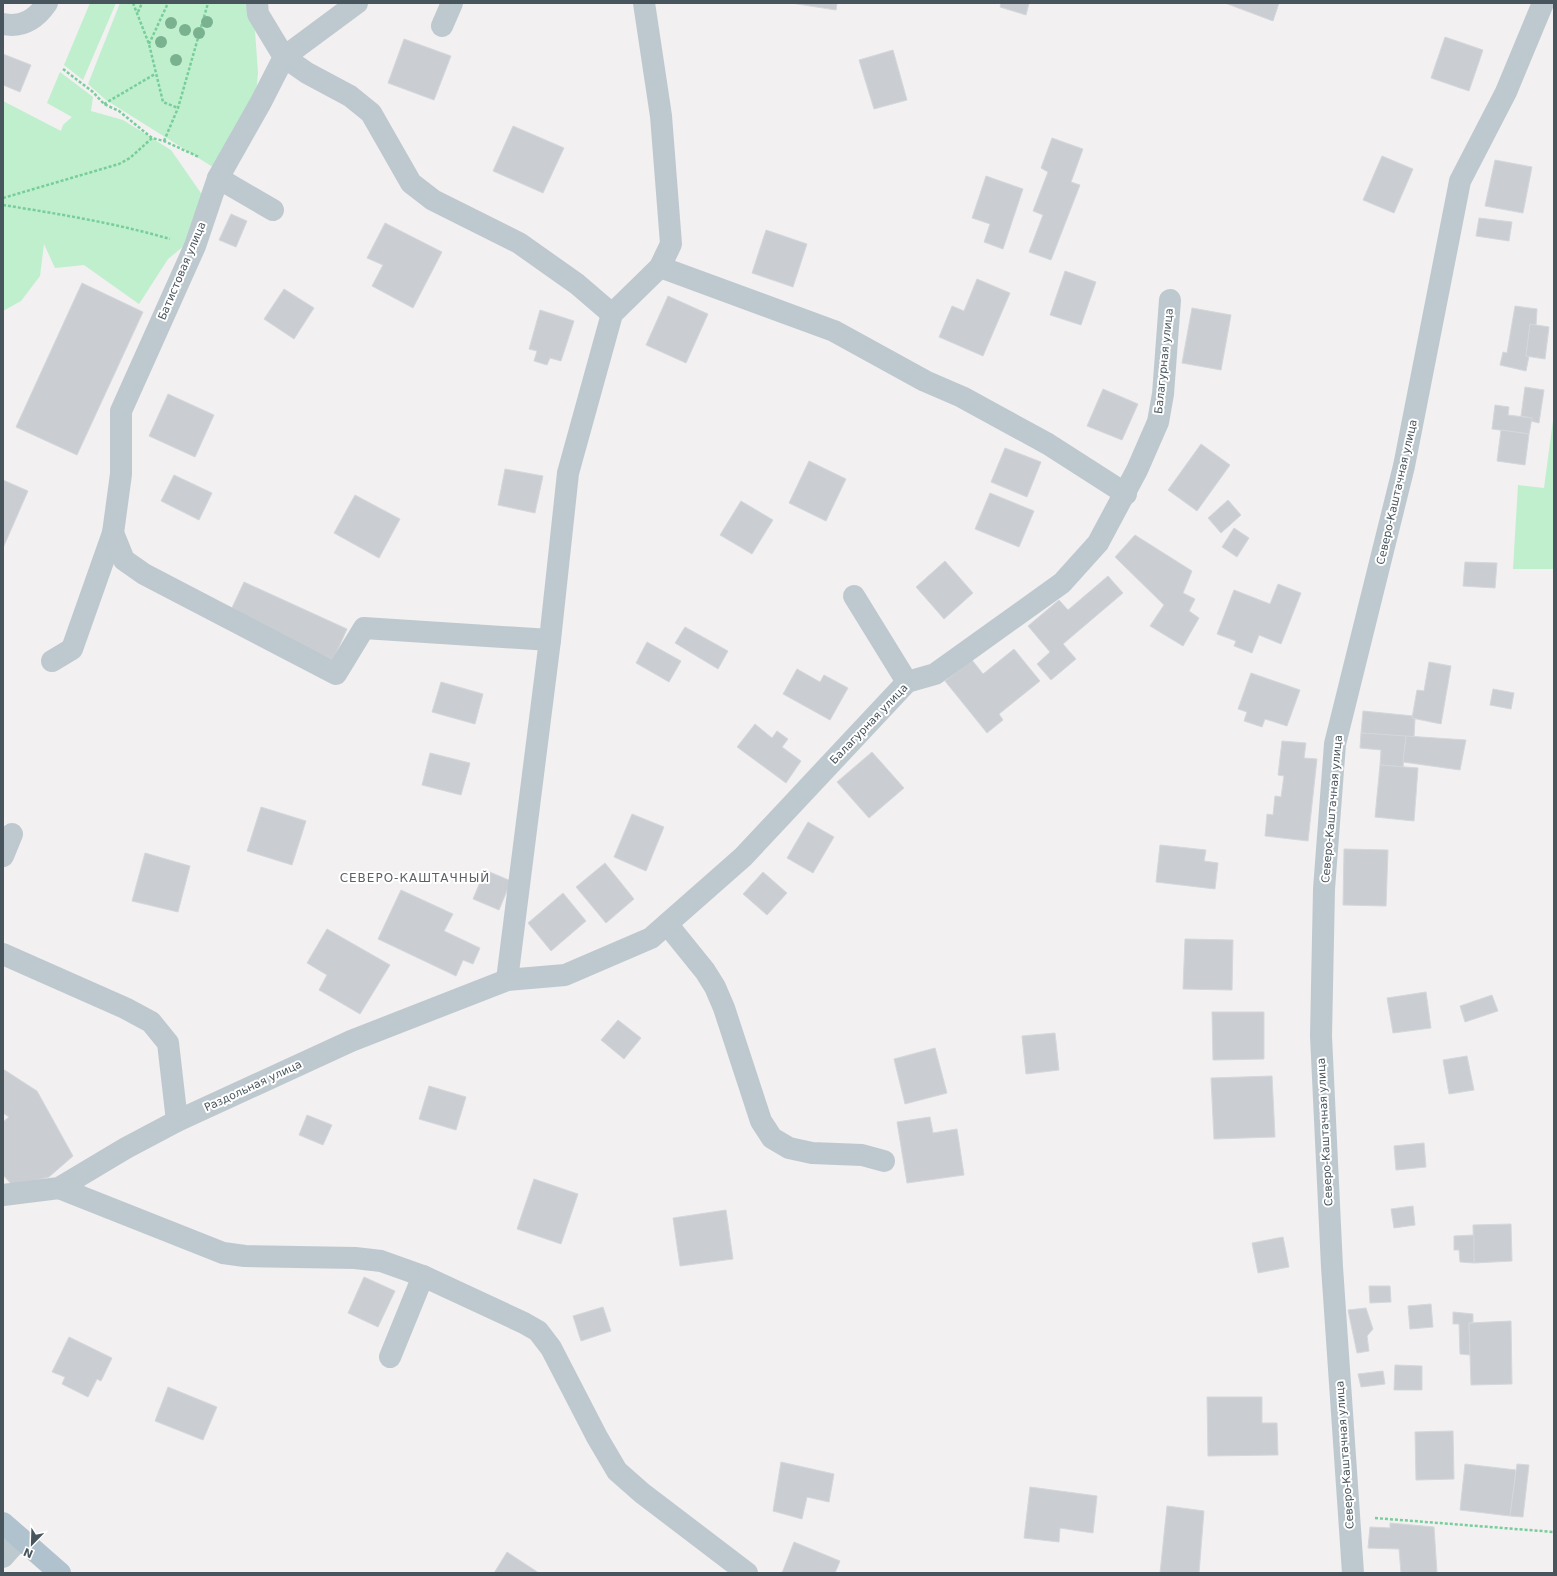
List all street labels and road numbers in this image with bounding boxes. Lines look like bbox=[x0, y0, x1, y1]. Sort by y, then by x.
street label: Батистовая улица bbox=[155, 220, 209, 322]
street label: Балагурная улица bbox=[1152, 307, 1176, 415]
street label: Северо-Каштачная улица bbox=[1374, 418, 1420, 566]
street label: Балагурная улица bbox=[827, 681, 911, 767]
street label: Северо-Каштачная улица bbox=[1319, 734, 1345, 884]
street label: Северо-Каштачная улица bbox=[1315, 1057, 1335, 1207]
street label: Раздольная улица bbox=[202, 1058, 304, 1114]
street label: Северо-Каштачная улица bbox=[1333, 1380, 1357, 1530]

